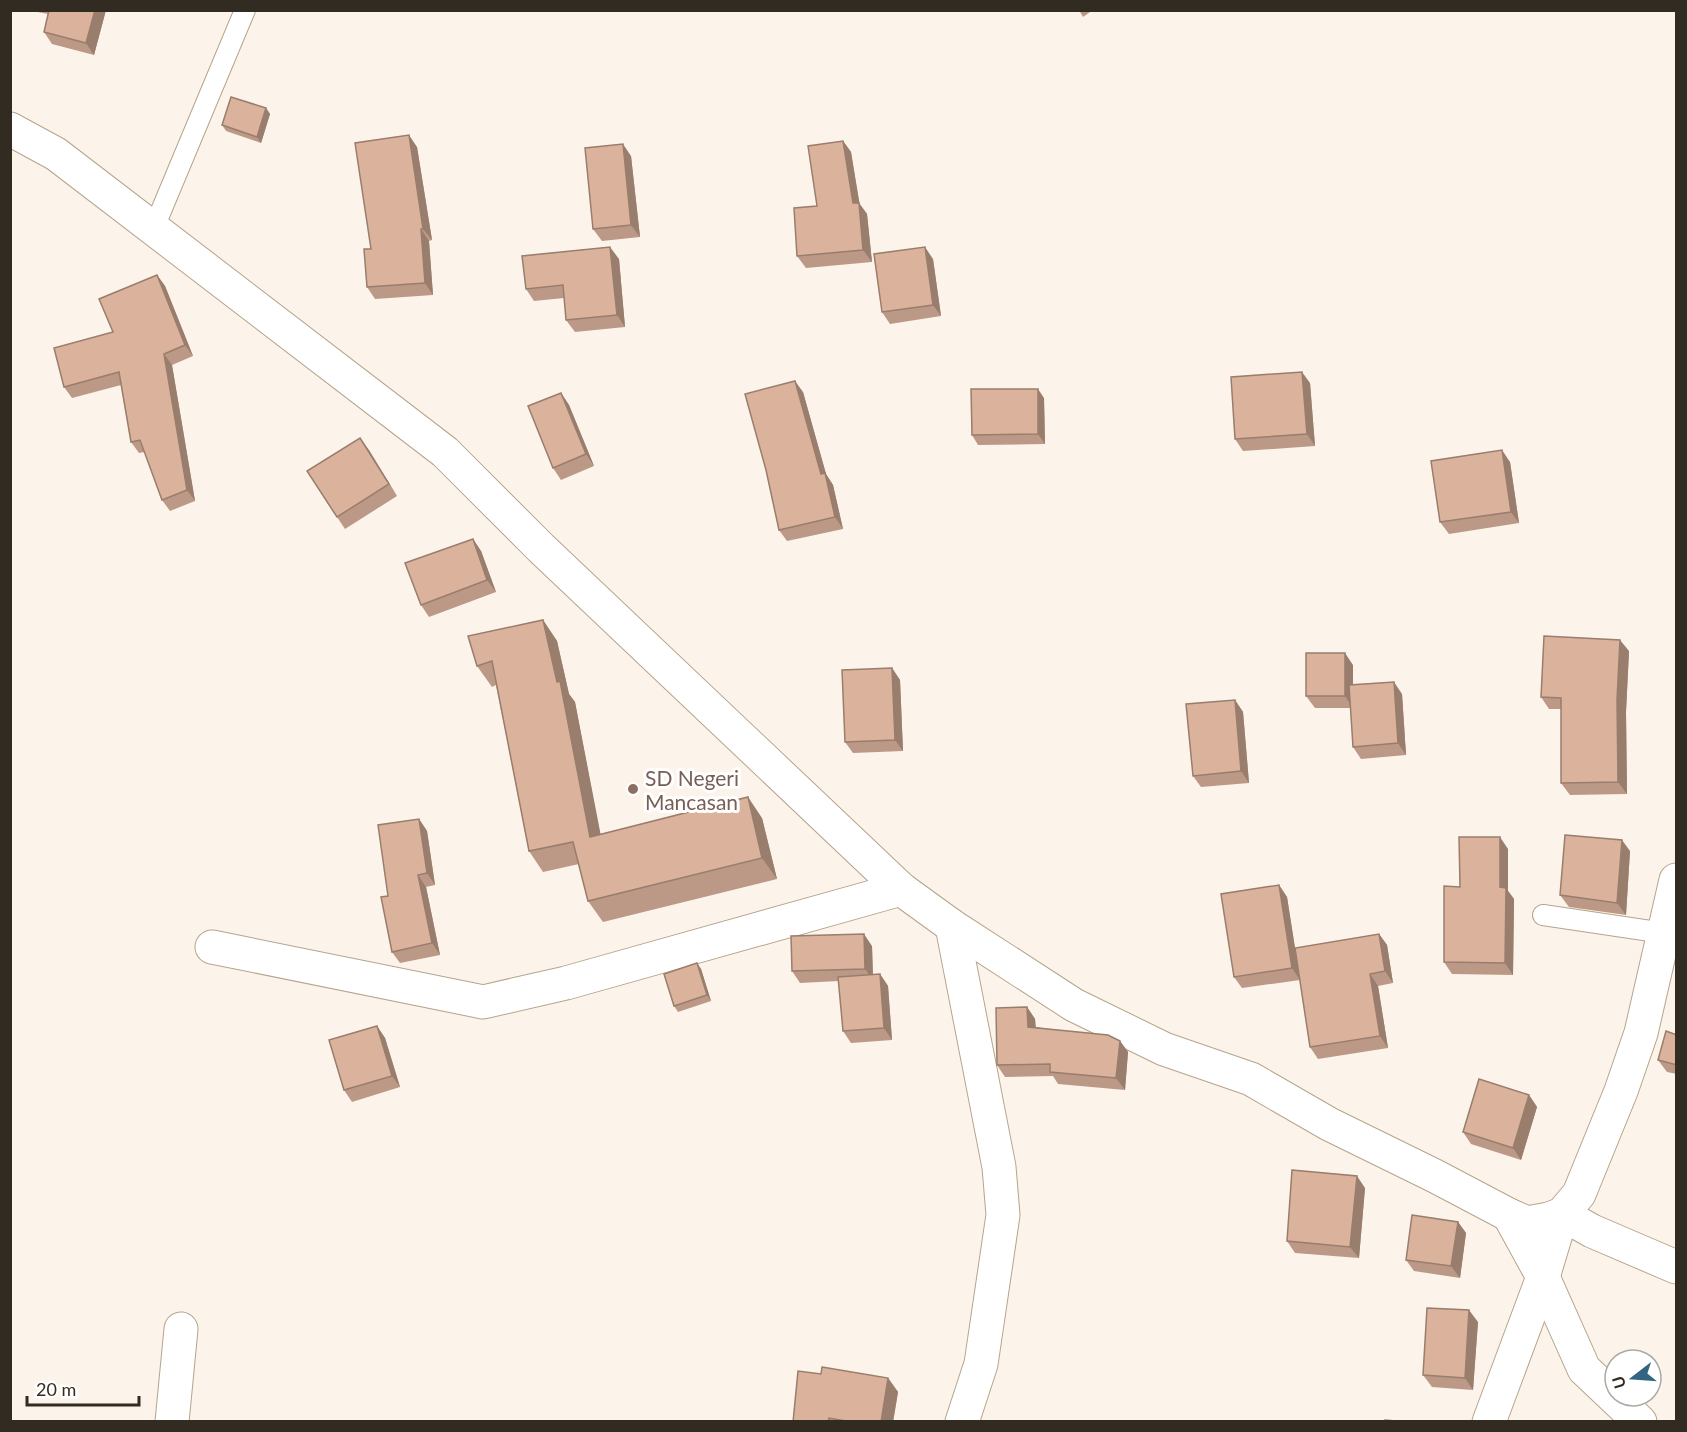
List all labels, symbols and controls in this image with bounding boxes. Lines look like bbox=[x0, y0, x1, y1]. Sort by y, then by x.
place label: SD Negeri Mancasan bbox=[645, 765, 739, 814]
marker: SD Negeri Mancasan bbox=[626, 782, 640, 796]
north arrow bbox=[1603, 1348, 1663, 1408]
scale bar bbox=[27, 1369, 140, 1407]
text: U bbox=[1607, 1374, 1629, 1391]
text: 20 m bbox=[36, 1378, 76, 1400]

